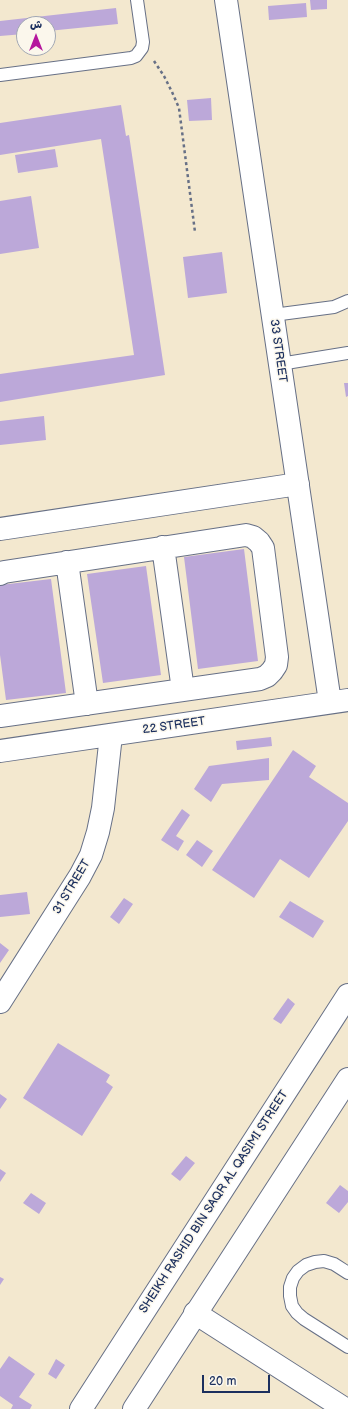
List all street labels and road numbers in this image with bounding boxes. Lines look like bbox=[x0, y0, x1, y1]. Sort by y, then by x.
street label: 33 STREET bbox=[266, 318, 290, 384]
street label: 22 STREET bbox=[142, 714, 206, 738]
street label: 31 STREET bbox=[50, 857, 94, 917]
street label: SHEIKH RASHID BIN SAQR AL QASIMI STREET bbox=[136, 1088, 292, 1316]

